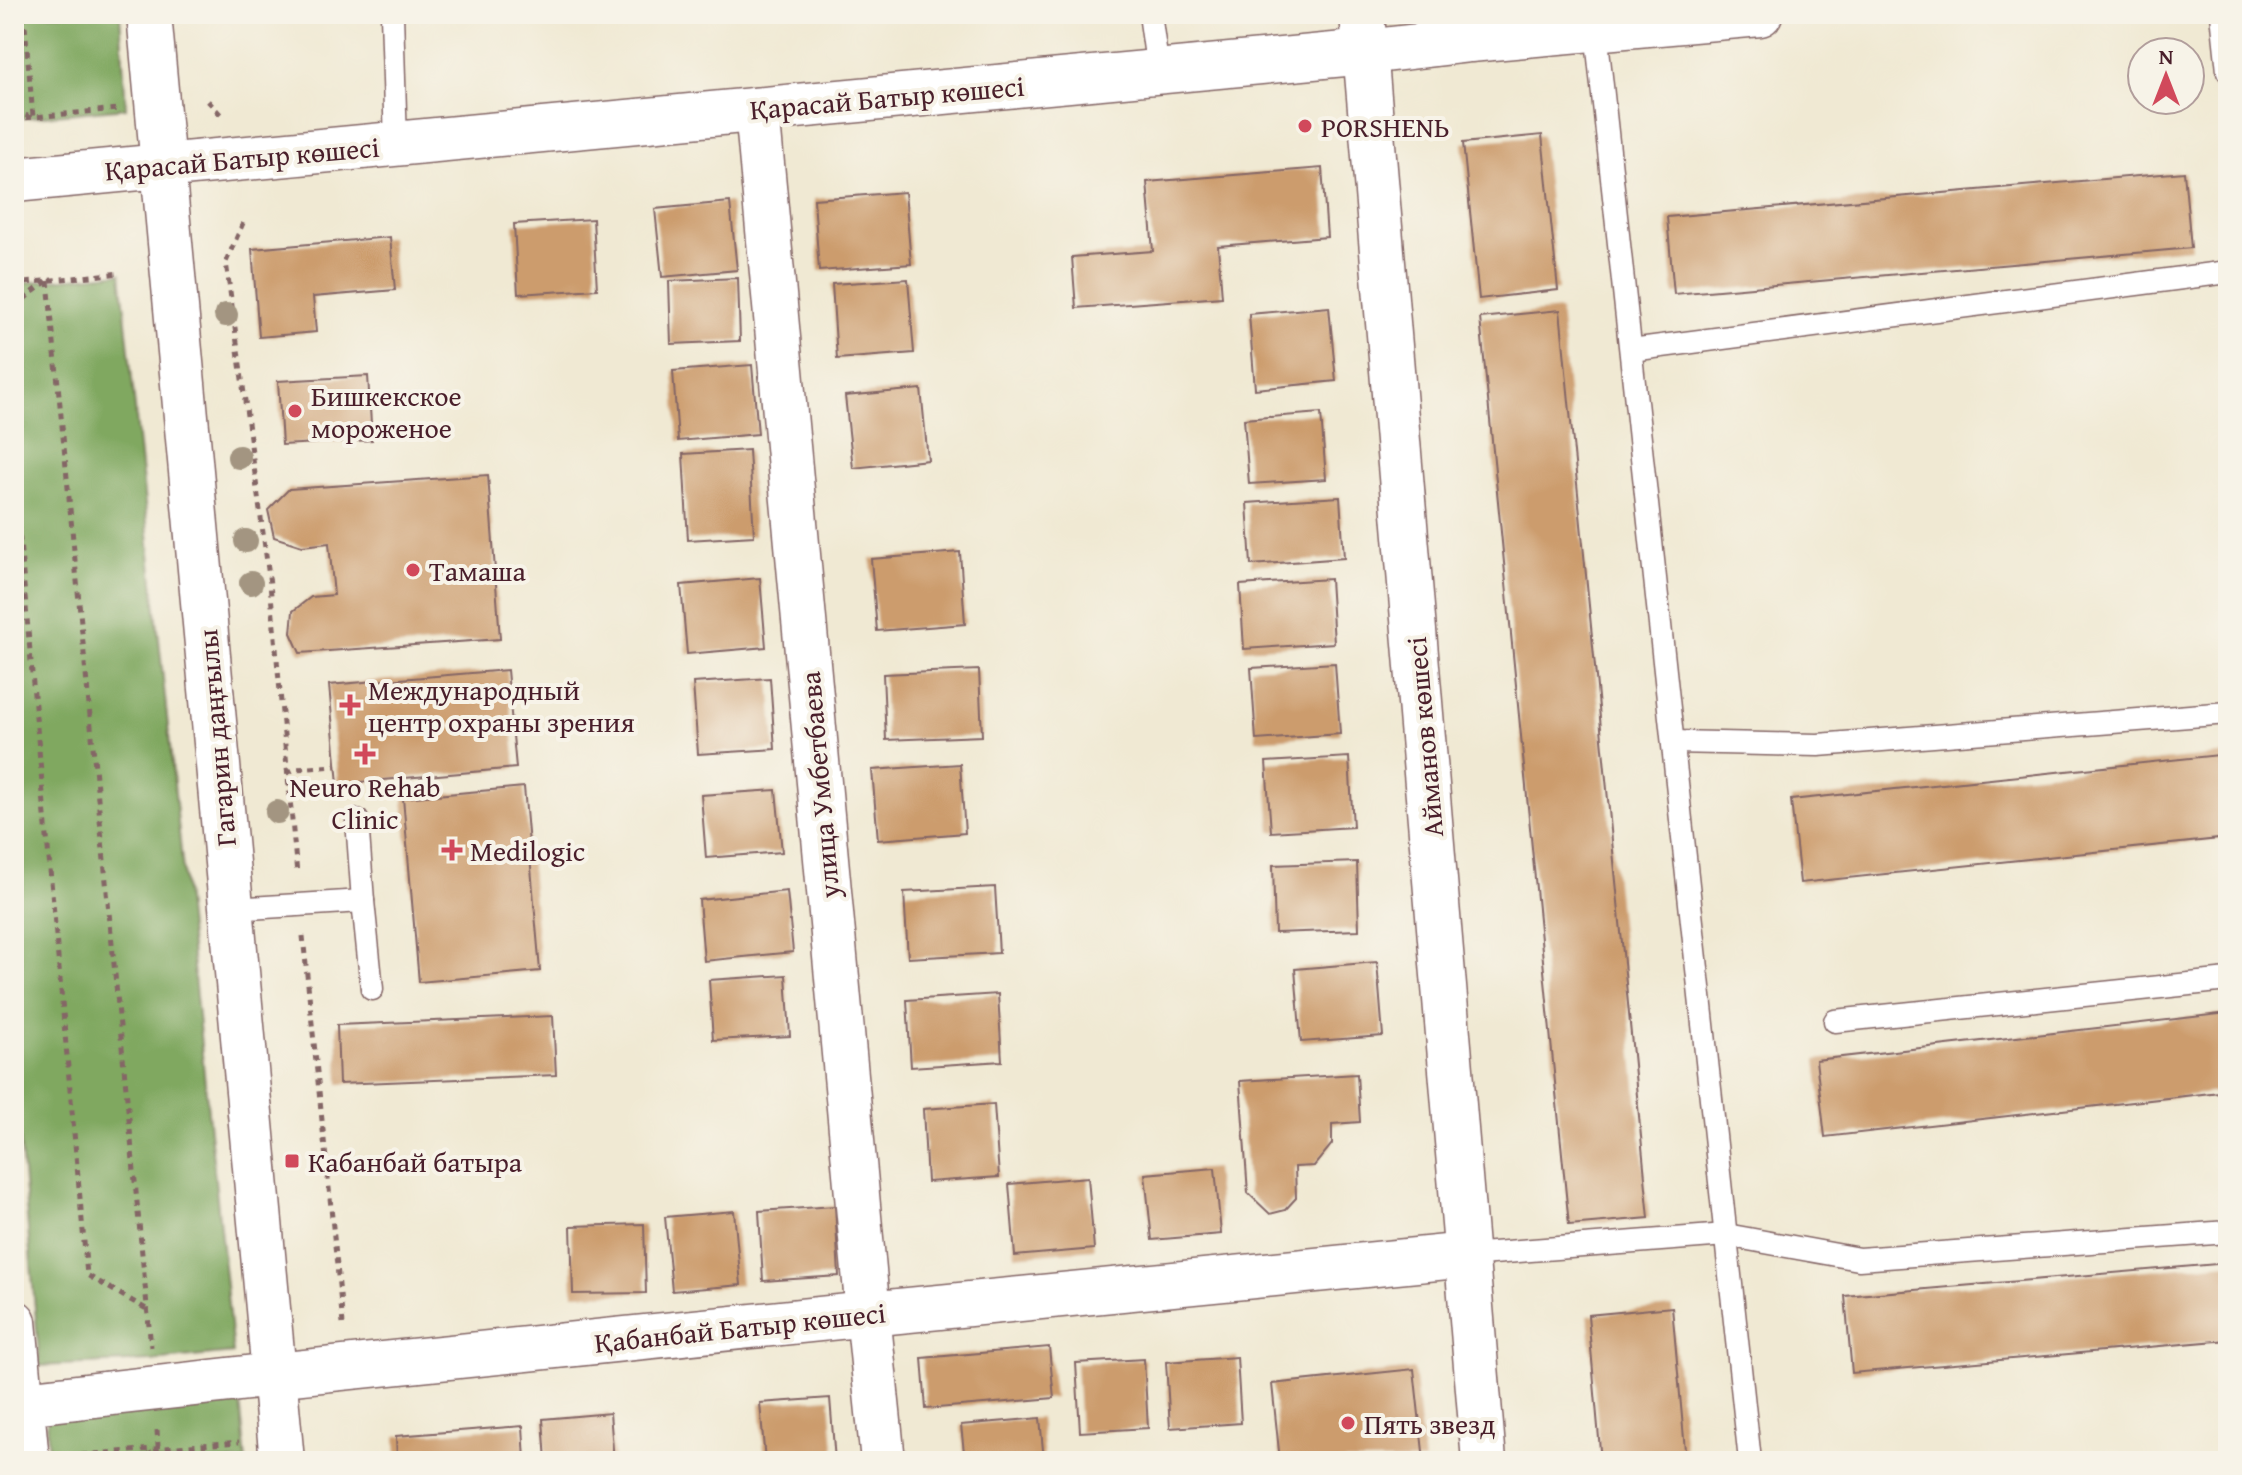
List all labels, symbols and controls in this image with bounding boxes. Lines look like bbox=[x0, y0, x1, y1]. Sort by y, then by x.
north arrow bbox=[2126, 36, 2206, 116]
text: N bbox=[2159, 40, 2174, 72]
street label: Қарасай Батыр көшесі bbox=[748, 65, 1026, 129]
place label: PORSHENЬ bbox=[1321, 106, 1450, 147]
marker: PORSHENЬ bbox=[1296, 117, 1314, 135]
street label: Қарасай Батыр көшесі bbox=[103, 126, 381, 190]
place label: Бишкекское мороженое bbox=[311, 375, 462, 448]
marker: Бишкекское мороженое bbox=[286, 402, 304, 420]
place label: Тамаша bbox=[429, 550, 527, 591]
marker: Тамаша bbox=[404, 561, 422, 579]
street label: Гагарин даңғылы bbox=[186, 628, 246, 848]
street label: Айманов көшесі bbox=[1395, 635, 1453, 839]
place label: Международный центр охраны зрения bbox=[368, 669, 635, 742]
street label: улица Умбетбаева bbox=[789, 669, 849, 901]
marker: Международный центр охраны зрения bbox=[339, 694, 361, 716]
marker: Neuro Rehab Clinic bbox=[354, 743, 376, 765]
place label: Neuro Rehab Clinic bbox=[290, 766, 440, 839]
place label: Medilogic bbox=[470, 830, 585, 871]
marker: Medilogic bbox=[441, 839, 463, 861]
place label: Кабанбай батыра bbox=[308, 1141, 523, 1182]
marker: Кабанбай батыра bbox=[283, 1152, 301, 1170]
street label: Қабанбай Батыр көшесі bbox=[592, 1291, 888, 1363]
place label: Пять звезд bbox=[1364, 1403, 1495, 1444]
marker: Пять звезд bbox=[1339, 1414, 1357, 1432]

